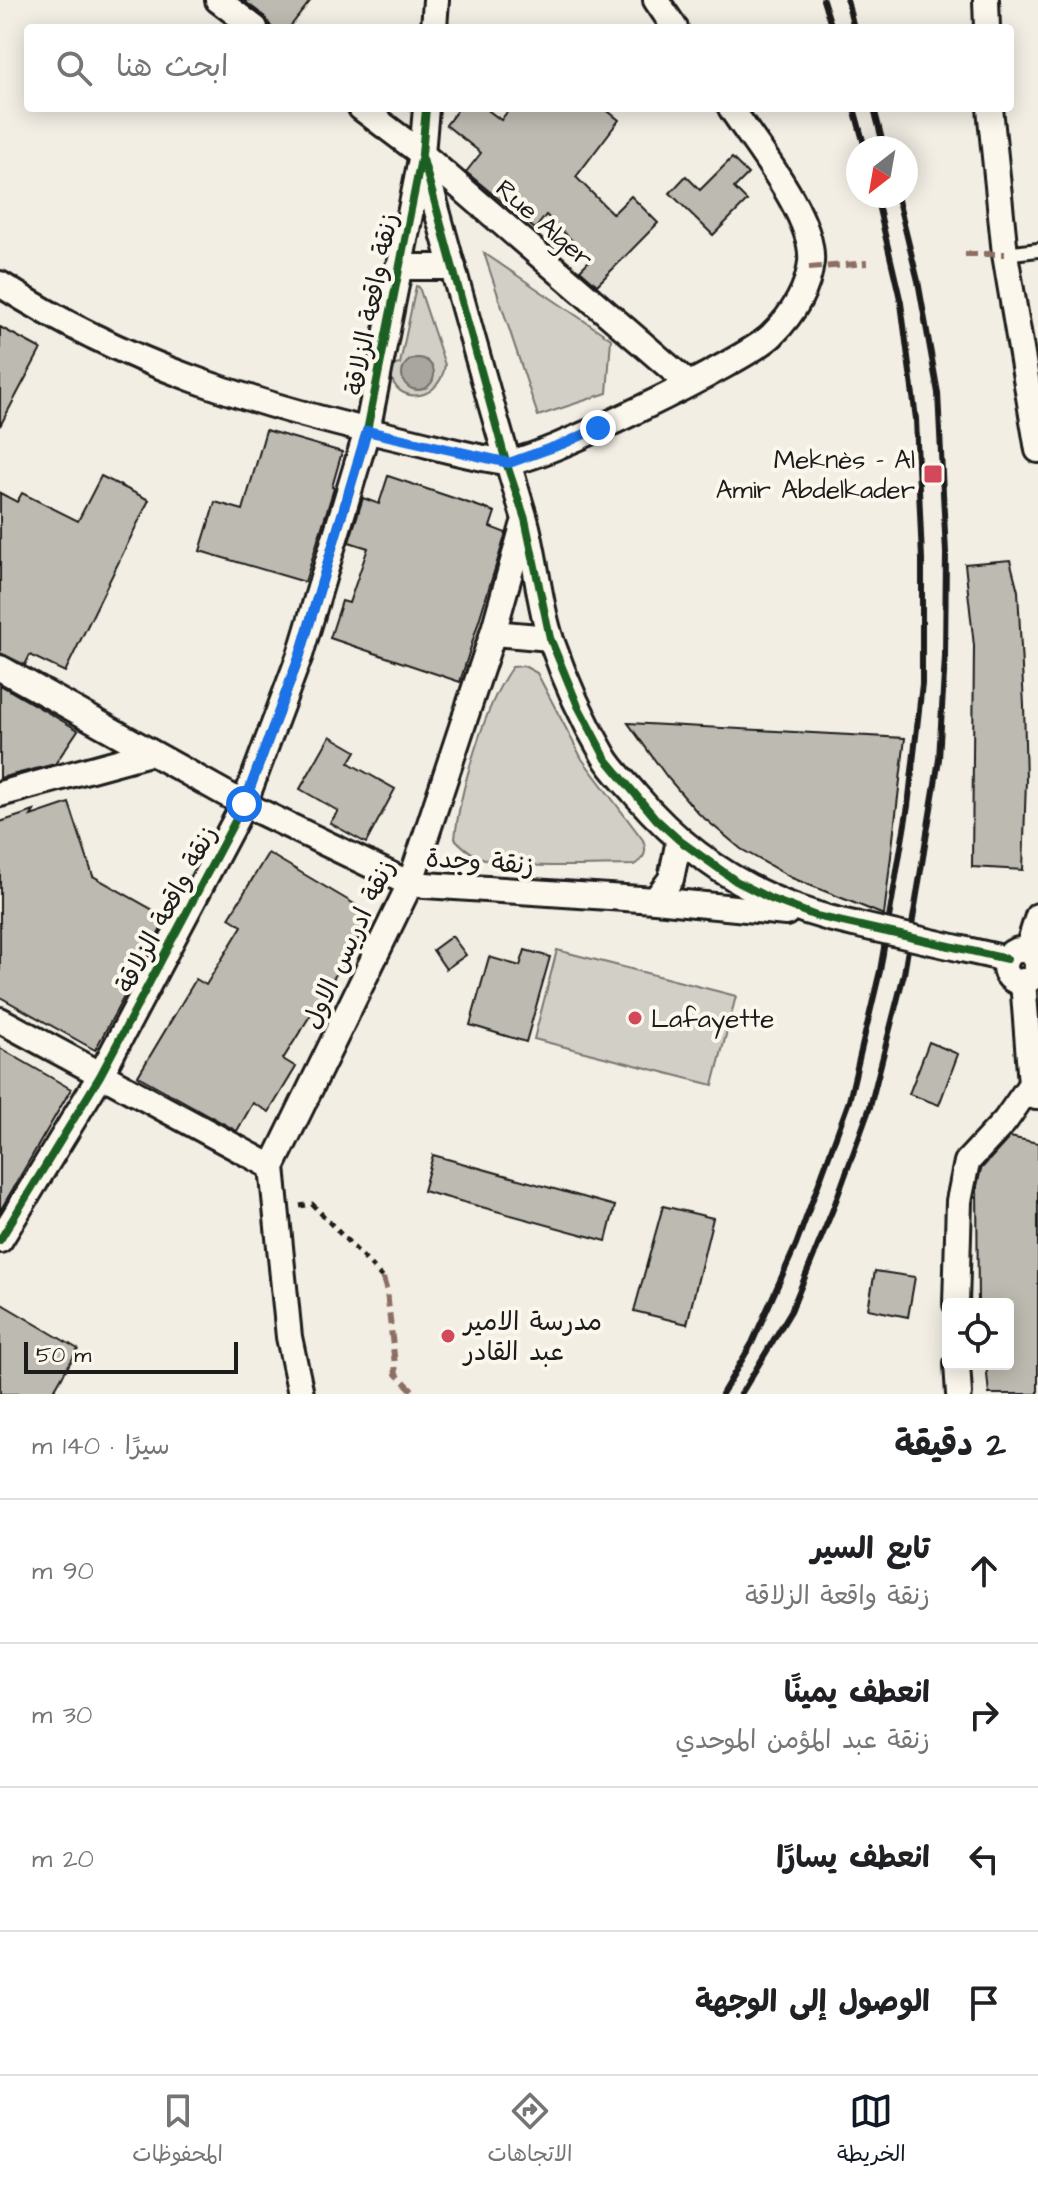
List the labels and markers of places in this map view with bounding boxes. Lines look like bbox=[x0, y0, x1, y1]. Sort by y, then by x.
place label: Meknès - Al Amir Abdelkader bbox=[716, 442, 915, 508]
marker: Meknès - Al Amir Abdelkader bbox=[922, 463, 944, 485]
place label: Lafayette bbox=[651, 1001, 774, 1039]
marker: Lafayette bbox=[626, 1009, 644, 1027]
place label: مدرسة الامير عبد القادر bbox=[462, 1304, 602, 1370]
marker: مدرسة الامير عبد القادر bbox=[439, 1327, 457, 1345]

